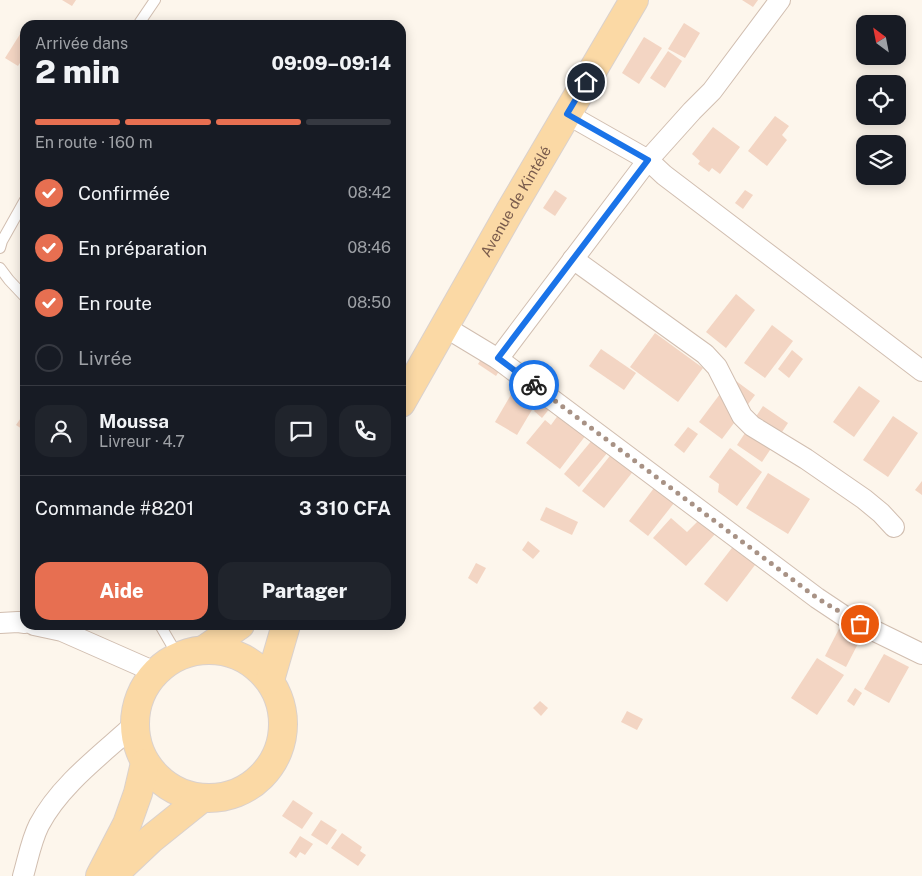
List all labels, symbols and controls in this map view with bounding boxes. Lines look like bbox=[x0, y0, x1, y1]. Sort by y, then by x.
north arrow bbox=[856, 15, 906, 65]
map controls bbox=[856, 15, 906, 185]
text: Arrivée dans bbox=[35, 34, 128, 53]
text: 09:09–09:14 bbox=[271, 52, 391, 74]
text: 2 min bbox=[35, 53, 120, 90]
pin bbox=[565, 61, 607, 103]
icon: home bbox=[572, 68, 600, 96]
button: locate bbox=[856, 75, 906, 125]
text: En route · 160 m bbox=[35, 133, 152, 152]
button: layers bbox=[856, 135, 906, 185]
street label: Avenue de Kintélé bbox=[477, 143, 554, 260]
icon: check bbox=[35, 179, 63, 207]
text: Confirmée bbox=[78, 182, 170, 204]
text: 08:42 bbox=[348, 183, 391, 202]
icon: check bbox=[35, 234, 63, 262]
text: En préparation bbox=[78, 237, 207, 259]
text: 08:46 bbox=[347, 238, 391, 257]
icon: check bbox=[35, 289, 63, 317]
text: En route bbox=[78, 292, 152, 314]
text: 08:50 bbox=[347, 293, 391, 312]
text: Livrée bbox=[78, 347, 132, 369]
courier bbox=[509, 360, 559, 410]
icon: bike bbox=[520, 371, 548, 399]
button: person bbox=[35, 405, 87, 457]
button: chat bbox=[275, 405, 327, 457]
button: phone bbox=[339, 405, 391, 457]
text: Moussa bbox=[99, 410, 169, 432]
text: Livreur · 4.7 bbox=[99, 432, 185, 451]
text: Commande #8201 bbox=[35, 497, 194, 519]
text: 3 310 CFA bbox=[299, 497, 391, 519]
button: Aide bbox=[35, 562, 208, 620]
button: Partager bbox=[218, 562, 391, 620]
pin bbox=[839, 603, 881, 645]
icon: bag bbox=[846, 610, 874, 638]

